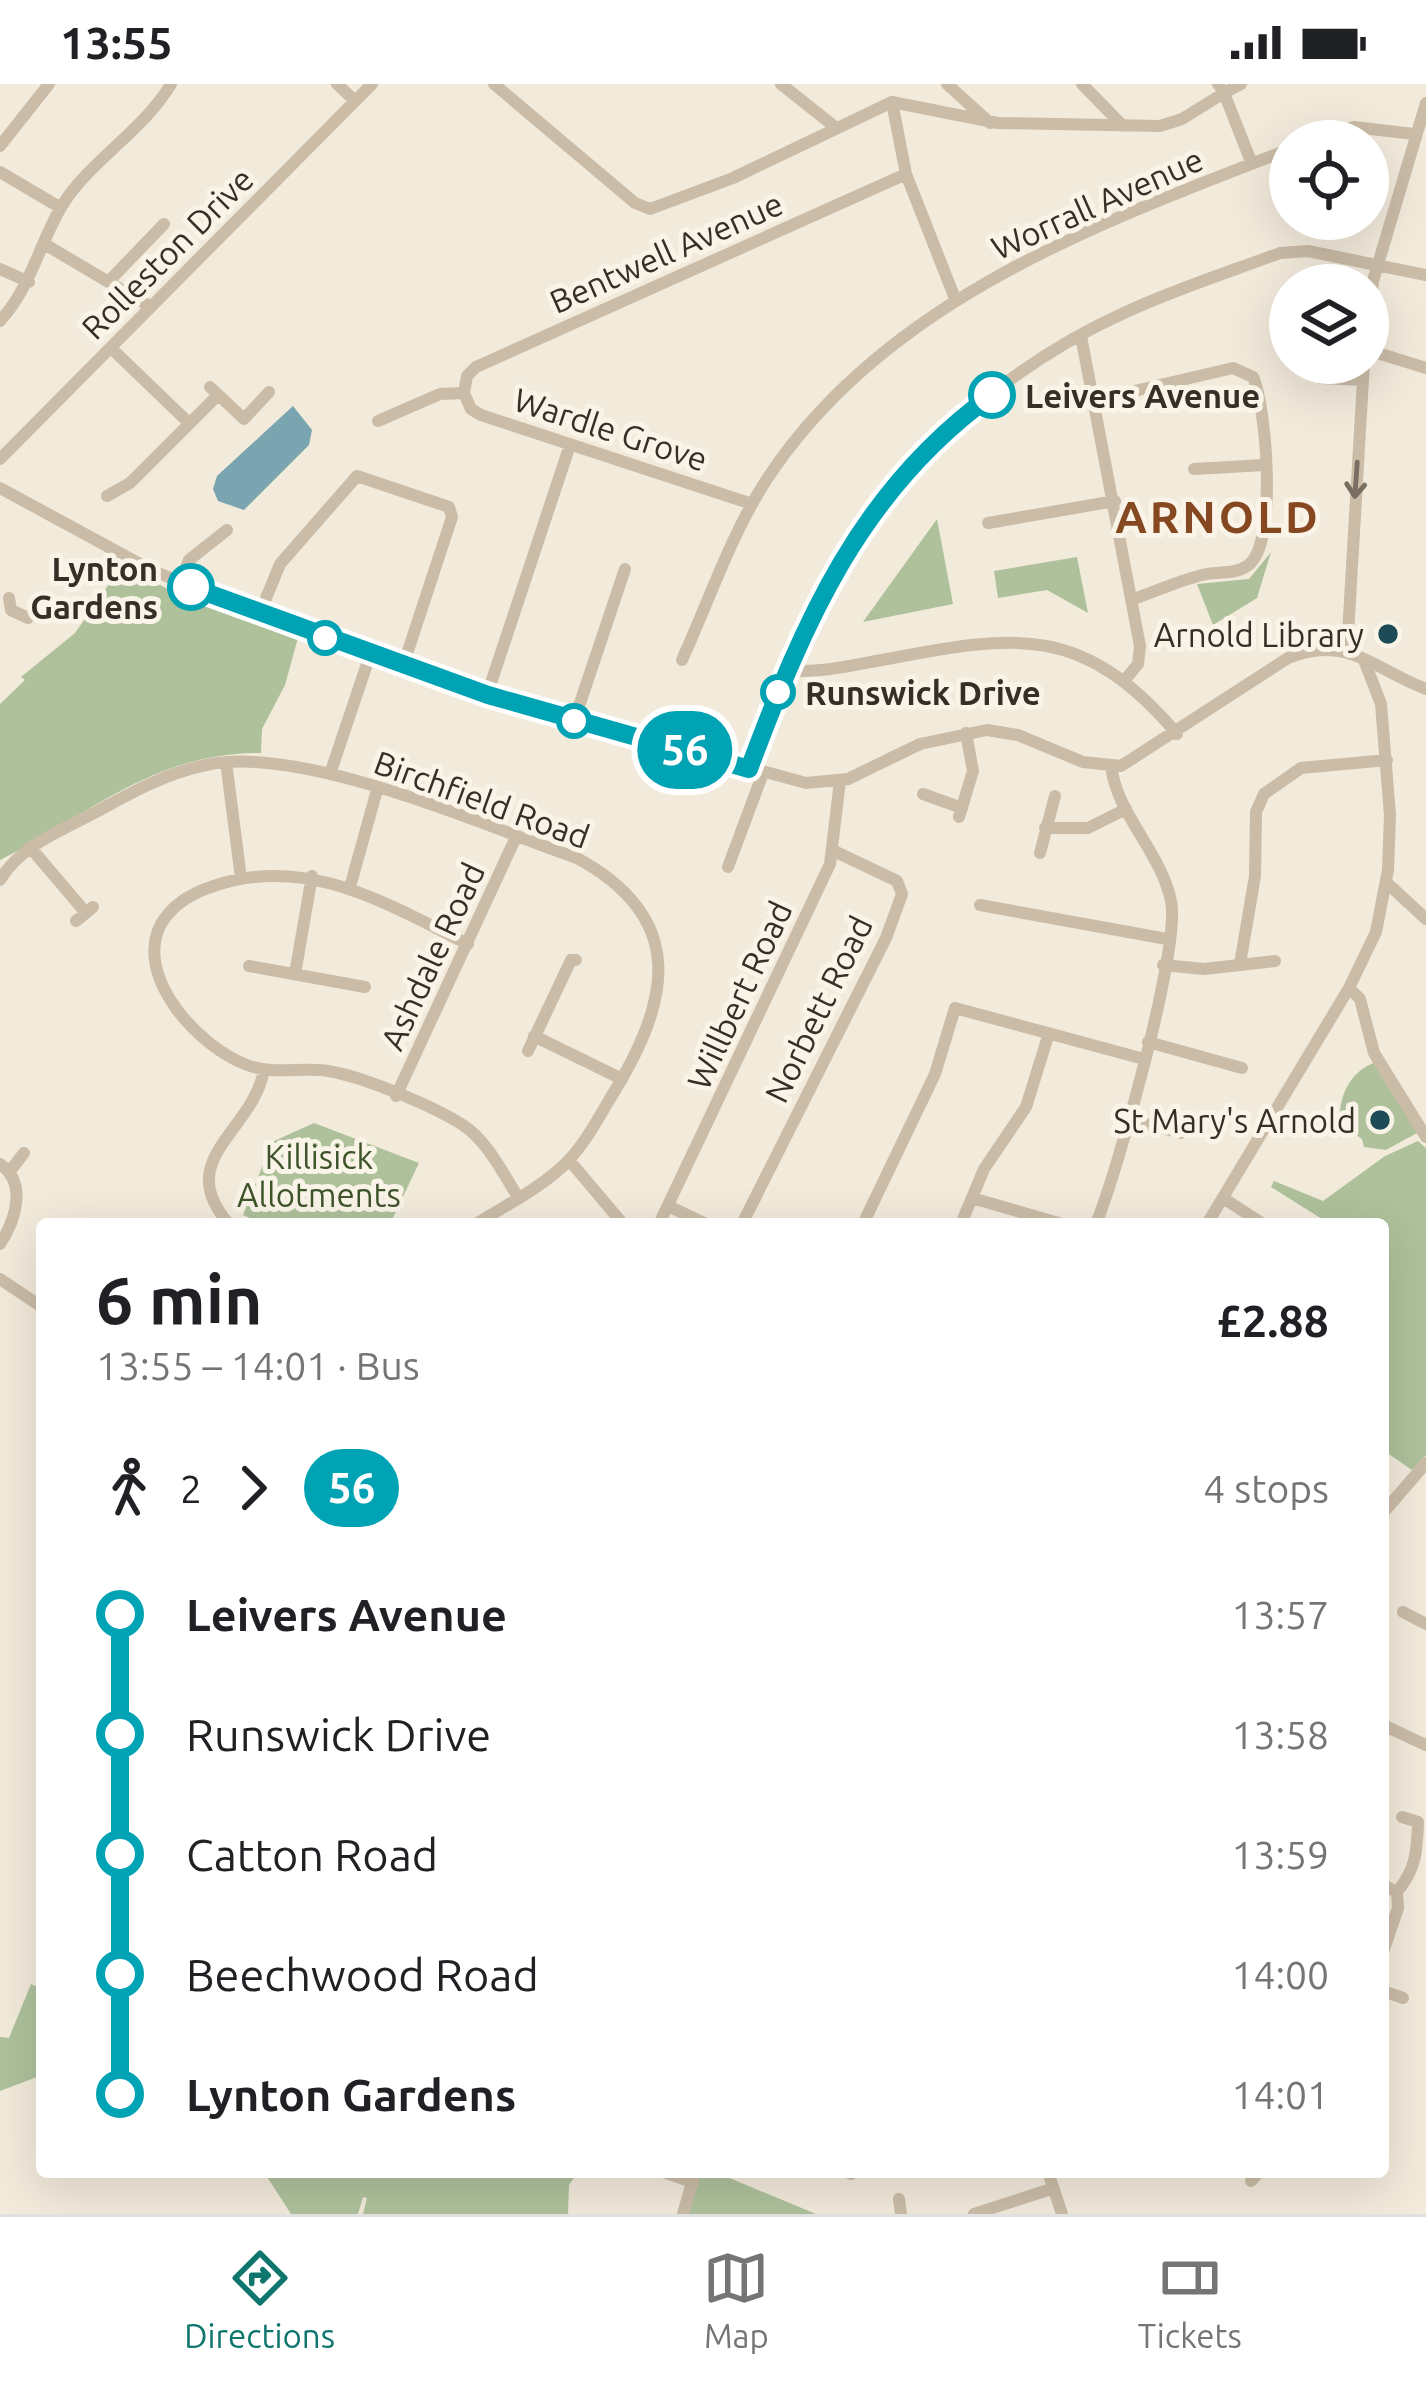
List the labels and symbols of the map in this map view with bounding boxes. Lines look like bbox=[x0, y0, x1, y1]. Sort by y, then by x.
street label: Worrall Avenue bbox=[986, 140, 1208, 266]
street label: Rolleston Drive bbox=[74, 160, 260, 346]
street label: Bentwell Avenue bbox=[544, 184, 788, 320]
marker: Leivers Avenue bbox=[970, 373, 1014, 417]
place label: Leivers Avenue bbox=[1025, 377, 1260, 414]
street label: Wardle Grove bbox=[510, 380, 712, 478]
one-way arrow bbox=[1344, 460, 1367, 499]
district label: ARNOLD bbox=[1115, 491, 1321, 542]
place label: Lynton Gardens bbox=[30, 550, 158, 625]
marker: Lynton Gardens bbox=[169, 565, 213, 609]
place label: Arnold Library bbox=[1154, 616, 1364, 653]
marker: Arnold Library bbox=[1375, 621, 1401, 647]
unlabelled marker bbox=[309, 622, 341, 654]
place label: Runswick Drive bbox=[805, 674, 1041, 711]
marker: Runswick Drive bbox=[762, 676, 794, 708]
unlabelled marker bbox=[558, 705, 590, 737]
line badge: 56 bbox=[631, 711, 739, 789]
street label: Birchfield Road bbox=[369, 743, 595, 855]
street label: Ashdale Road bbox=[373, 857, 491, 1055]
street label: Willbert Road bbox=[679, 895, 799, 1095]
street label: Norbett Road bbox=[757, 910, 879, 1108]
place label: St Mary's Arnold bbox=[1114, 1102, 1356, 1139]
marker: St Mary's Arnold bbox=[1367, 1107, 1393, 1133]
park label: Killisick Allotments bbox=[237, 1138, 401, 1213]

